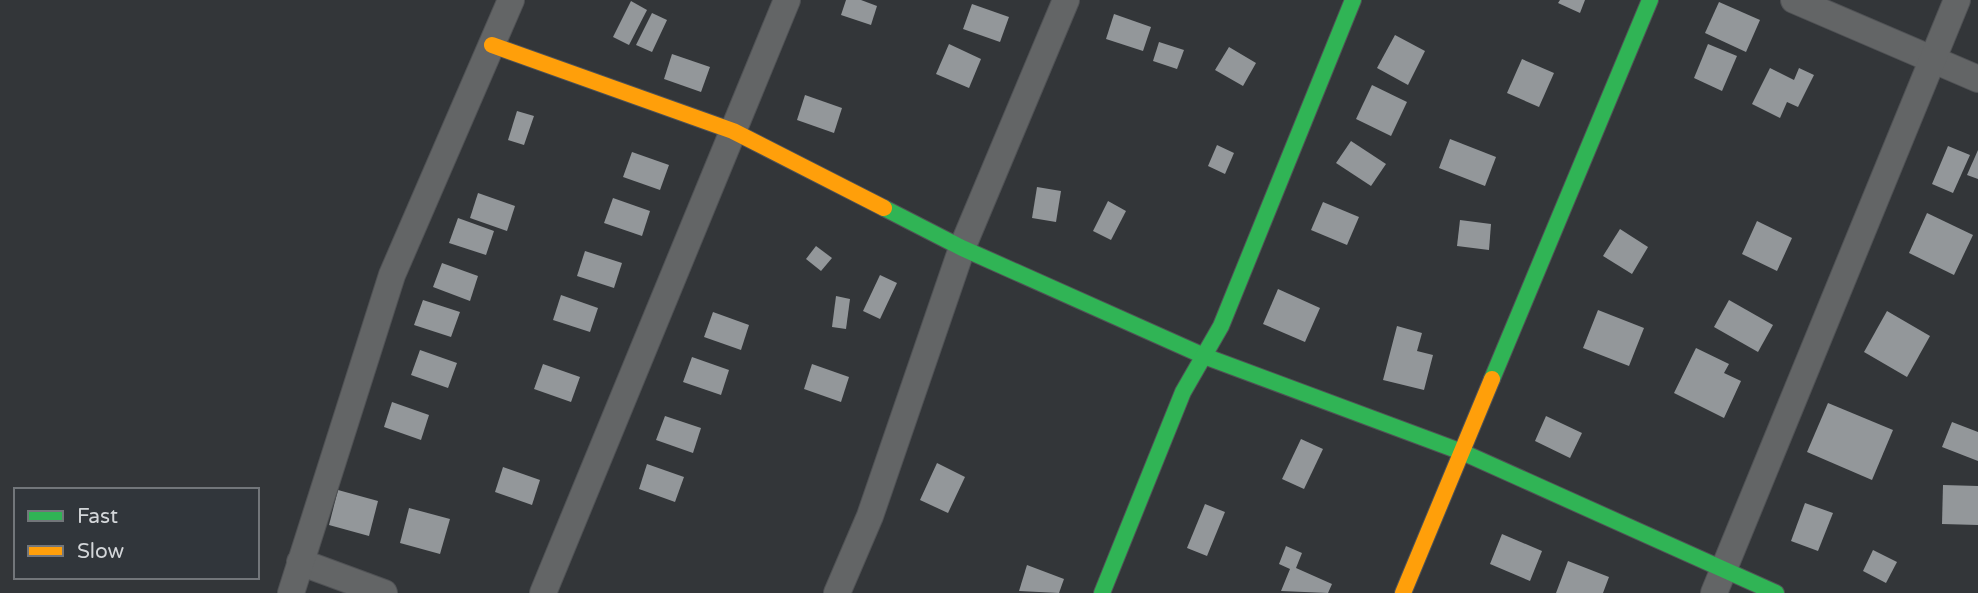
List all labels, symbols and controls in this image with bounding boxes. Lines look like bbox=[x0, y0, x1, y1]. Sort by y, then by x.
legend bbox=[14, 488, 259, 579]
text: Fast bbox=[77, 504, 118, 529]
text: Slow bbox=[77, 539, 125, 564]

